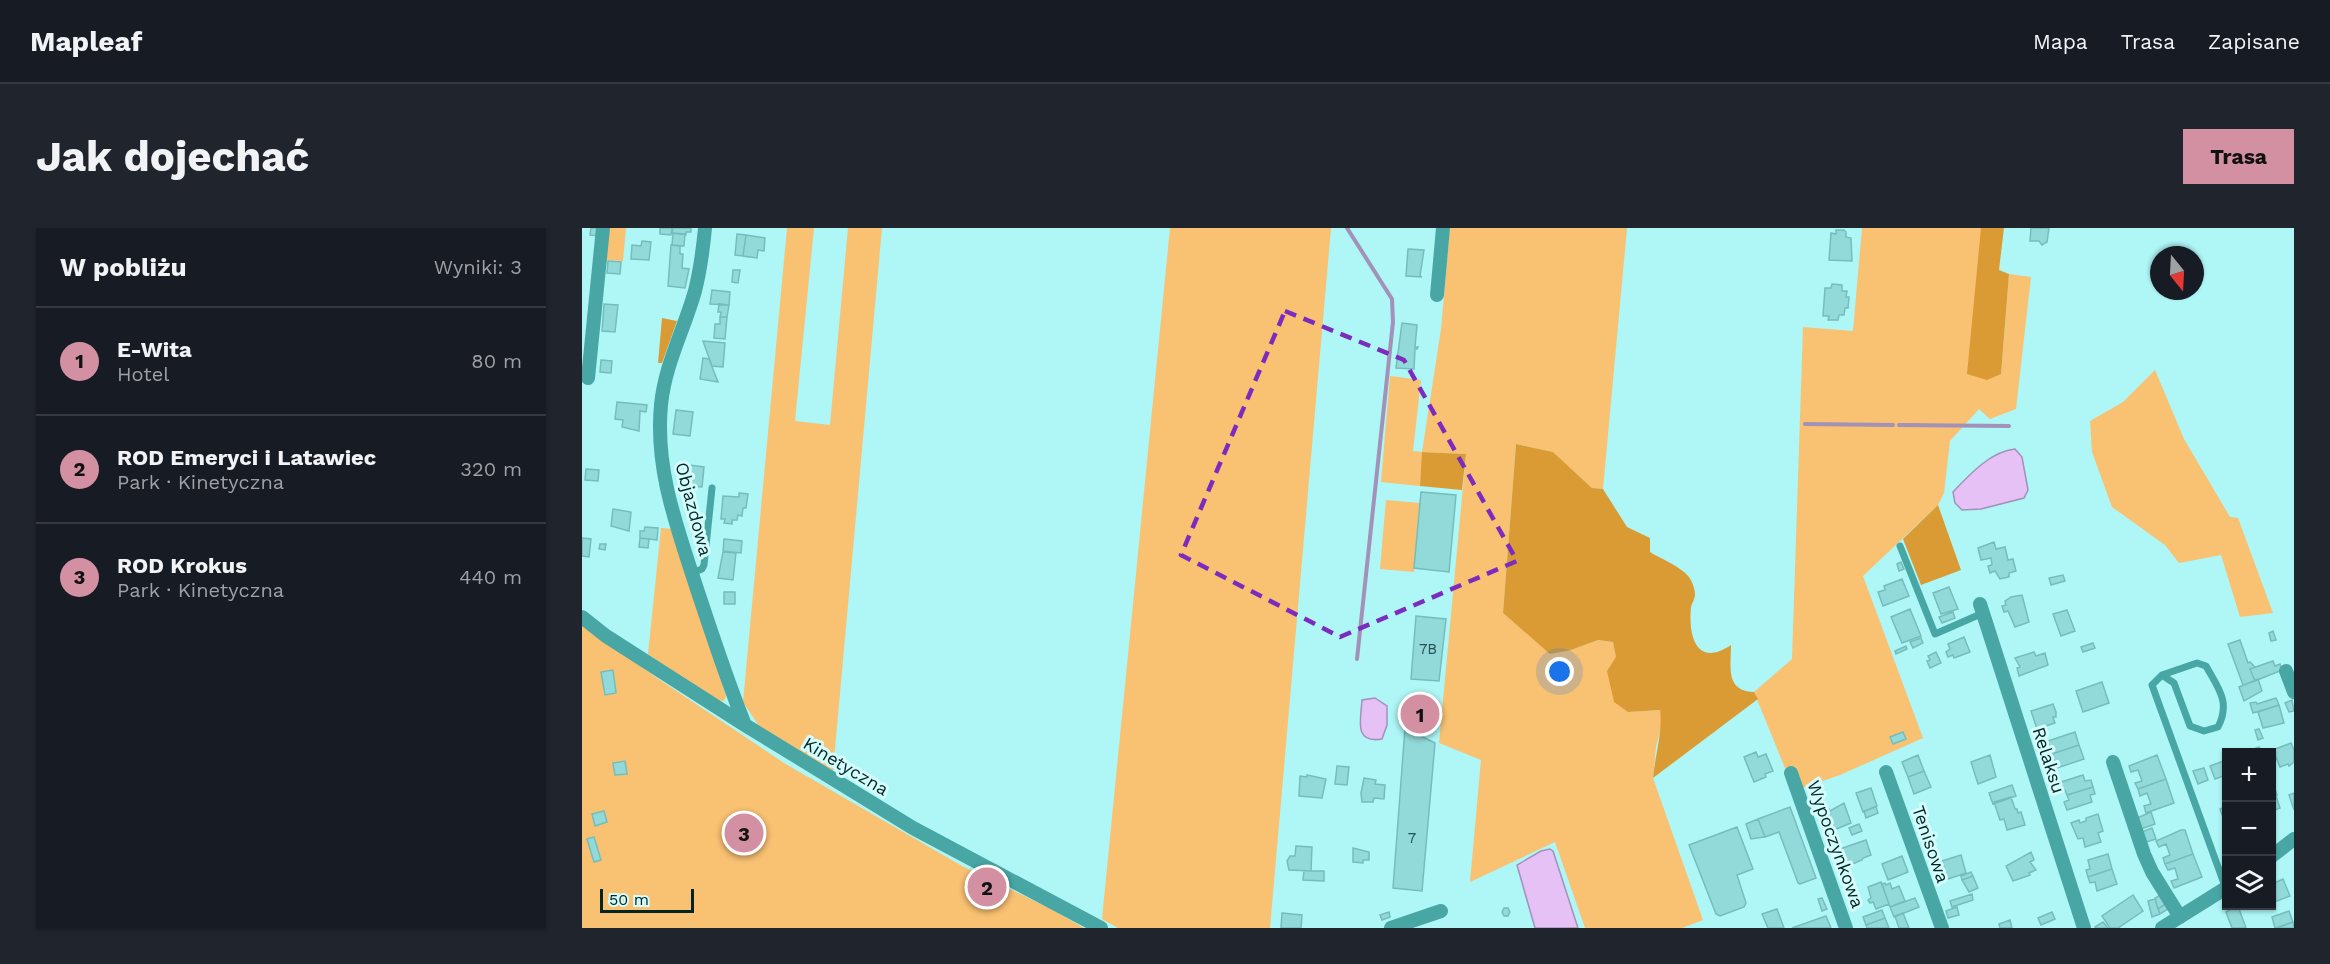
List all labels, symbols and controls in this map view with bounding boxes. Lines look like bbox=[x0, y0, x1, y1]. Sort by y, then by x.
text: Mapleaf bbox=[30, 25, 142, 58]
text: Mapa bbox=[2033, 29, 2088, 54]
text: Trasa bbox=[2121, 29, 2175, 54]
text: Zapisane bbox=[2208, 29, 2300, 54]
button: Trasa bbox=[2183, 129, 2294, 184]
text: Jak dojechać bbox=[36, 132, 309, 181]
north arrow bbox=[2150, 246, 2204, 300]
text: W pobliżu bbox=[60, 252, 187, 282]
text: Wyniki: 3 bbox=[434, 255, 522, 279]
text: E-Wita bbox=[117, 337, 192, 362]
text: 1 bbox=[75, 349, 84, 373]
text: 80 m bbox=[471, 349, 522, 373]
text: Hotel bbox=[117, 362, 169, 386]
text: ROD Emeryci i Latawiec bbox=[117, 445, 376, 470]
text: 2 bbox=[74, 457, 85, 481]
text: 320 m bbox=[460, 457, 522, 481]
street label: Objazdowa bbox=[671, 460, 717, 558]
text: Park · Kinetyczna bbox=[117, 470, 284, 494]
text: ROD Krokus bbox=[117, 553, 247, 578]
text: 3 bbox=[74, 565, 85, 589]
text: 440 m bbox=[459, 565, 522, 589]
text: Park · Kinetyczna bbox=[117, 578, 284, 602]
house number: 7B bbox=[1419, 640, 1437, 658]
your location bbox=[1545, 657, 1574, 686]
pin: 1 bbox=[1400, 692, 1440, 736]
street label: Relaksu bbox=[2028, 724, 2070, 796]
street label: Kinetyczna bbox=[800, 732, 892, 800]
map controls bbox=[2222, 748, 2276, 910]
button: + bbox=[2222, 748, 2276, 802]
street label: Wypoczynkowa bbox=[1803, 777, 1869, 911]
button: − bbox=[2222, 802, 2276, 856]
street label: Tenisowa bbox=[1908, 803, 1954, 885]
pin: 3 bbox=[724, 810, 764, 856]
house number: 7 bbox=[1408, 829, 1416, 847]
button: layers bbox=[2222, 856, 2276, 910]
pin: 2 bbox=[968, 864, 1006, 910]
scale bar bbox=[600, 886, 694, 914]
text: 50 m bbox=[609, 890, 649, 909]

